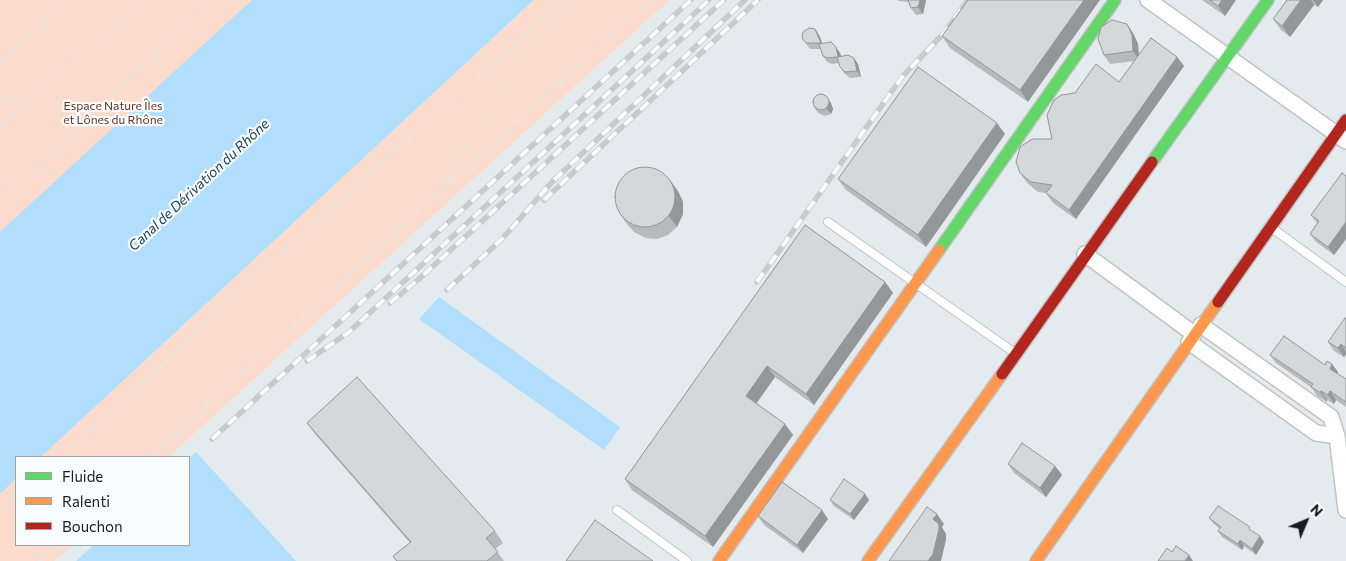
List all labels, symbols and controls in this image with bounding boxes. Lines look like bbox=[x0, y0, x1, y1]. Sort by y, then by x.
park label: Espace Nature Îles et Lônes du Rhône bbox=[63, 99, 163, 127]
water label: Canal de Dérivation du Rhône bbox=[125, 115, 273, 255]
legend bbox=[15, 456, 190, 546]
text: Fluide bbox=[62, 467, 103, 485]
text: Ralenti bbox=[62, 492, 110, 510]
north arrow bbox=[1281, 496, 1331, 546]
text: N bbox=[1307, 500, 1327, 520]
text: Bouchon bbox=[62, 517, 123, 535]

